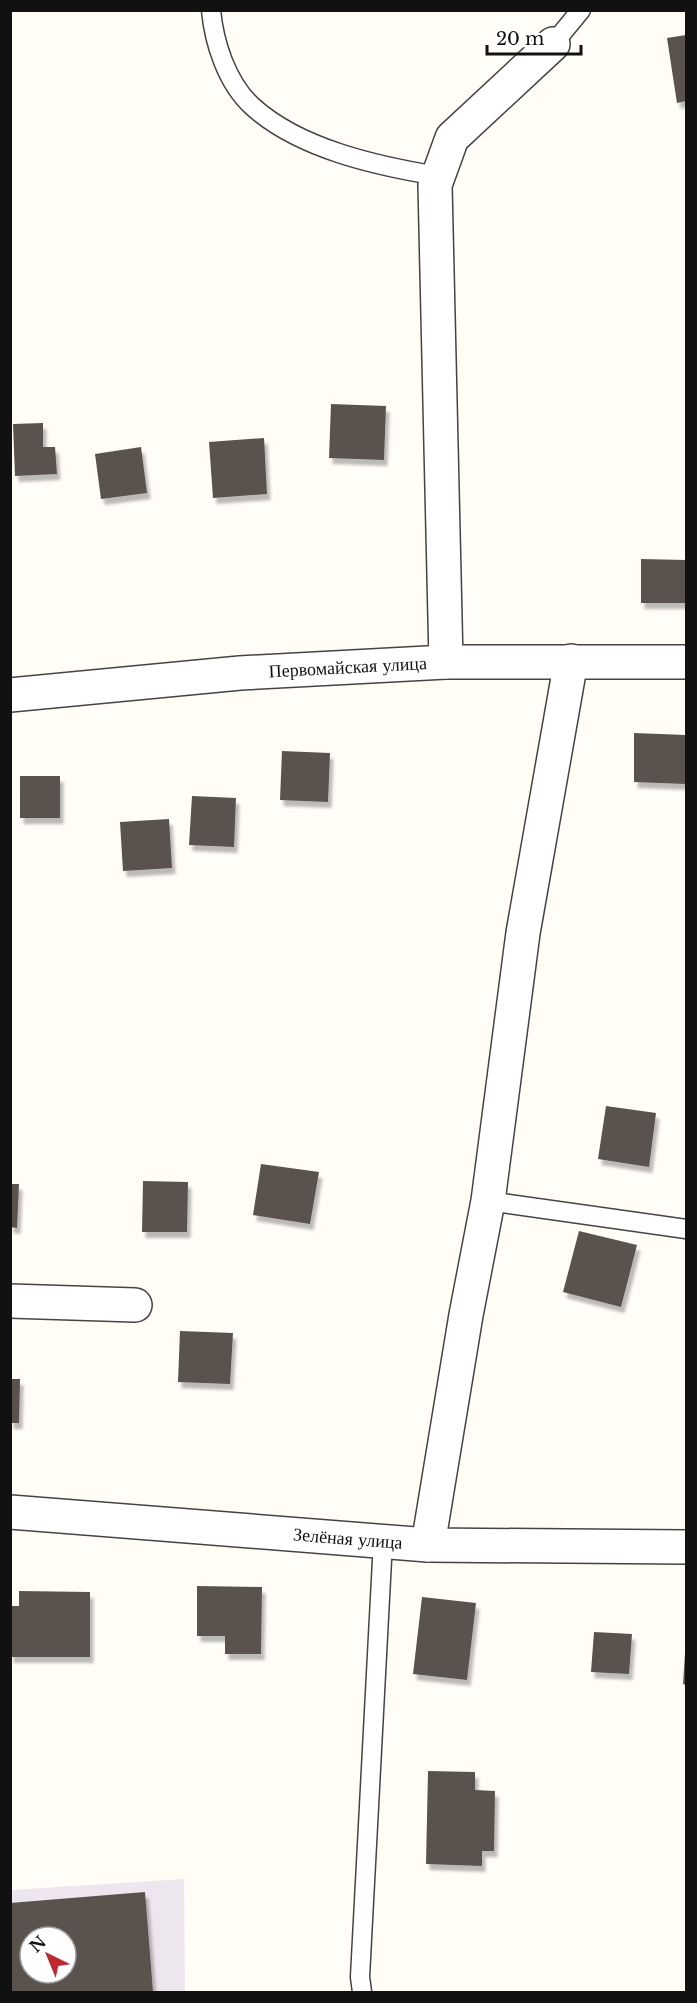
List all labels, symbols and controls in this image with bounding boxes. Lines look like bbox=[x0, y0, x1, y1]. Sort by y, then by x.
scale bar bbox=[487, 18, 582, 56]
text: 20 m bbox=[496, 28, 544, 50]
street label: Первомайская улица bbox=[268, 652, 427, 682]
street label: Зелёная улица bbox=[292, 1523, 403, 1554]
north arrow bbox=[18, 1925, 78, 1985]
text: N bbox=[25, 1932, 50, 1956]

